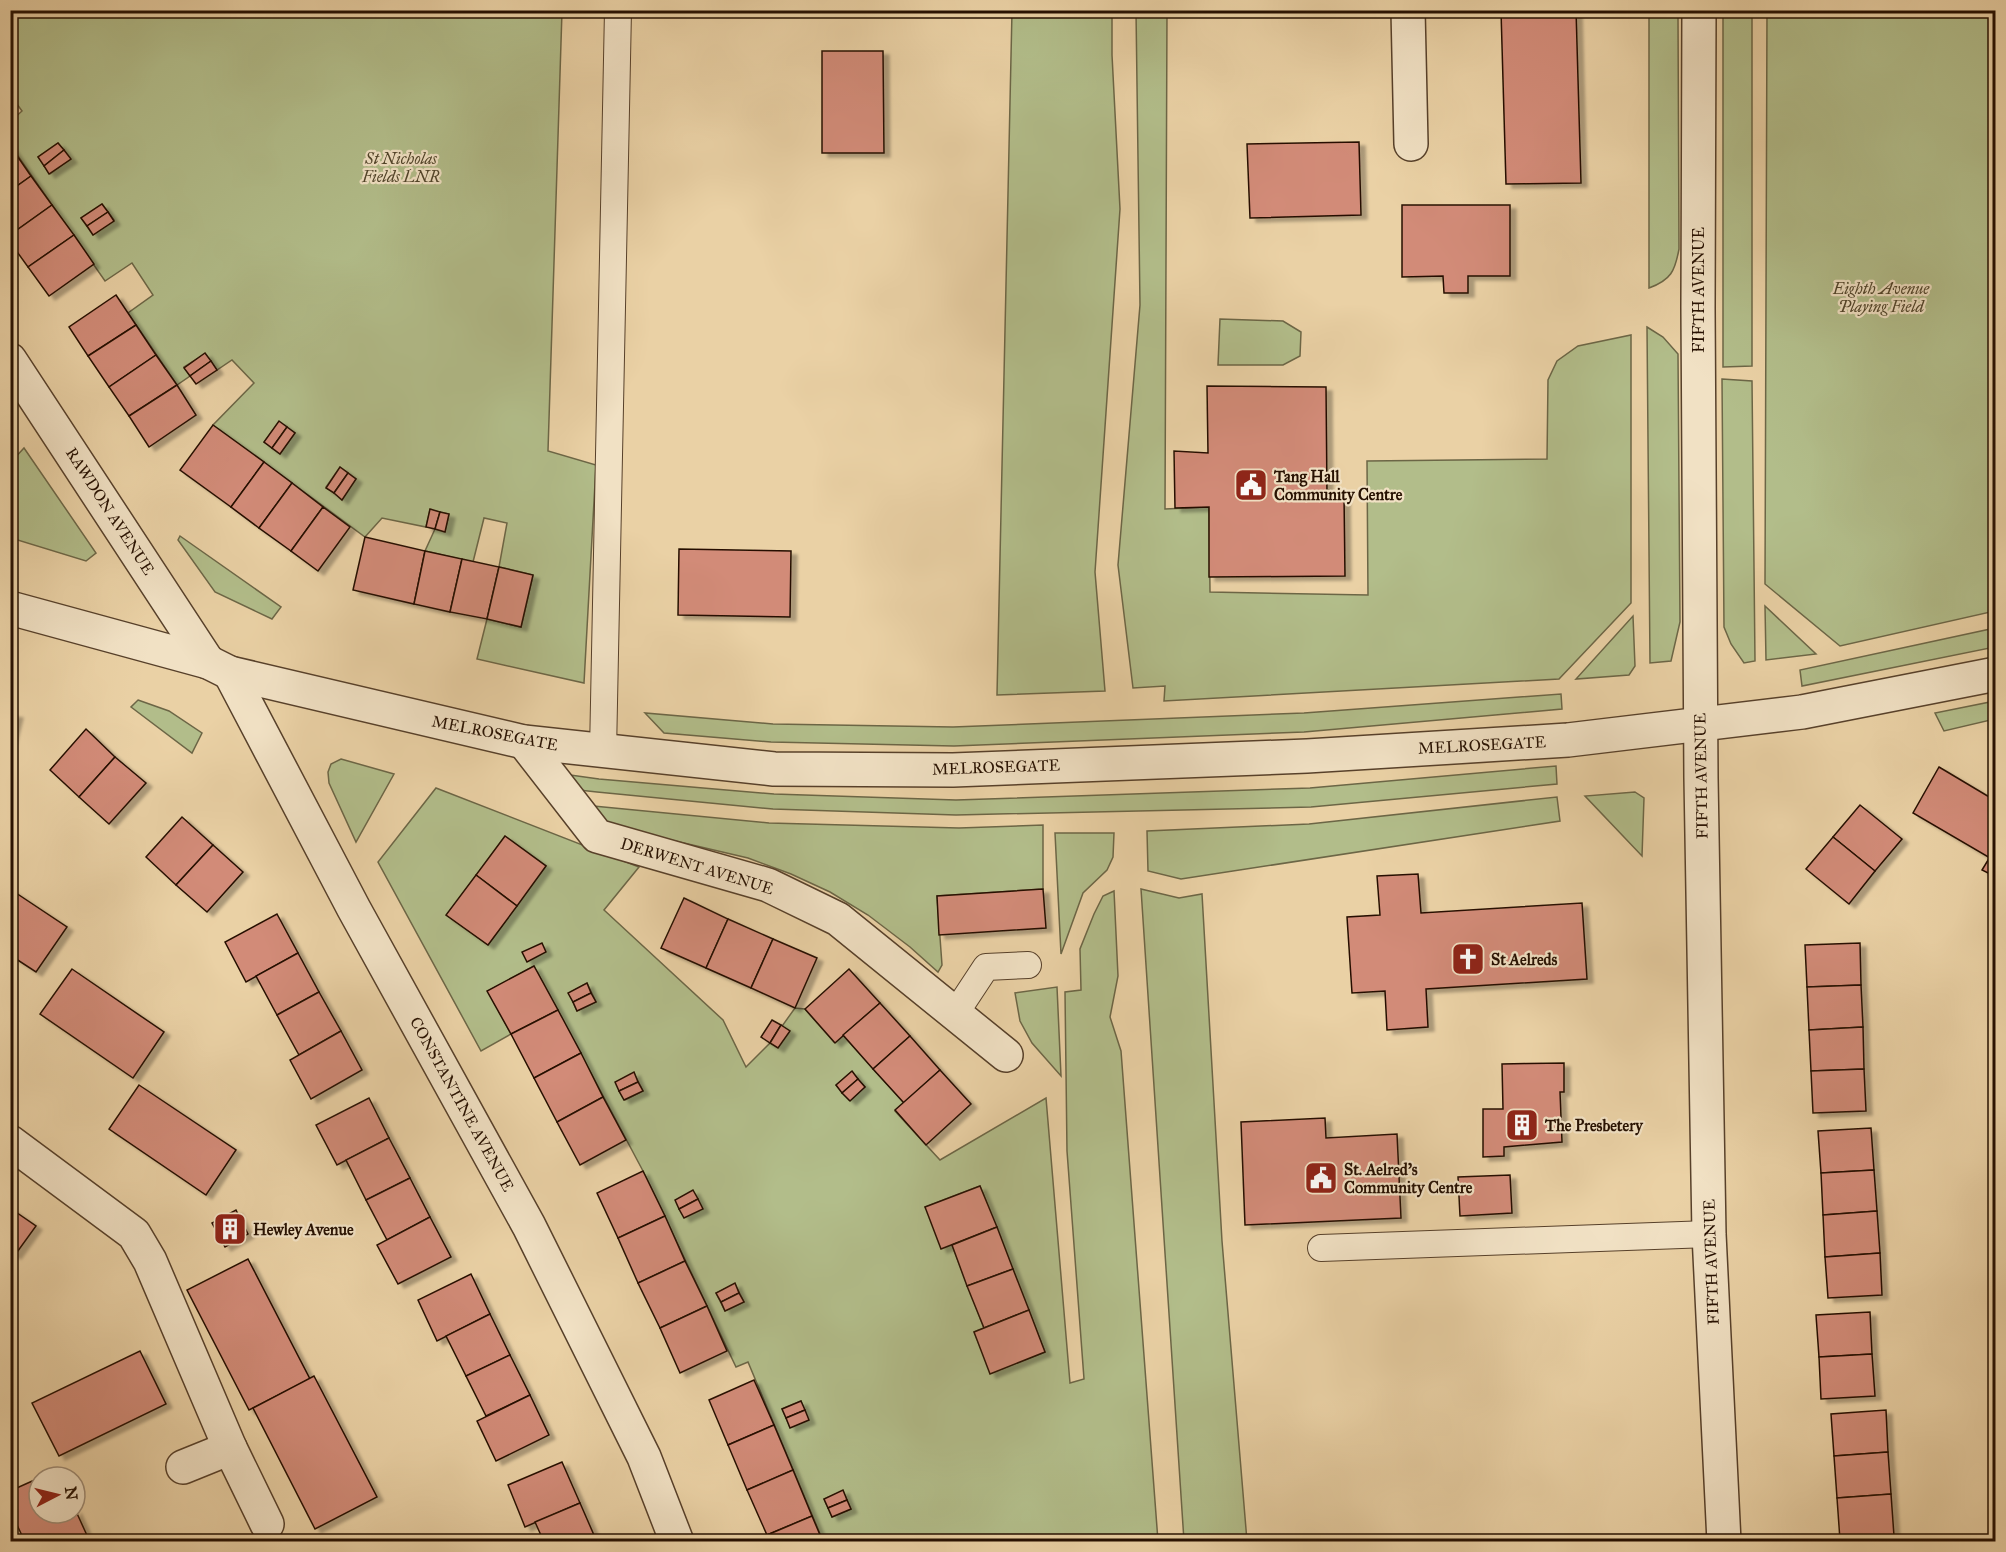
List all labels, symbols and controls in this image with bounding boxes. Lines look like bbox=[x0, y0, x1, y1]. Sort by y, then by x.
park label: St Nicholas Fields LNR bbox=[361, 149, 440, 186]
street label: FIFTH AVENUE bbox=[1689, 227, 1708, 353]
park label: Eighth Avenue Playing Field bbox=[1832, 279, 1930, 316]
street label: RAWDON AVENUE bbox=[62, 444, 158, 578]
public building icon: Tang Hall Community Centre bbox=[1233, 467, 1269, 503]
place label: Tang Hall Community Centre bbox=[1273, 467, 1403, 505]
street label: MELROSEGATE bbox=[430, 711, 560, 755]
street label: FIFTH AVENUE bbox=[1690, 713, 1712, 839]
street label: MELROSEGATE bbox=[1418, 732, 1546, 758]
street label: MELROSEGATE bbox=[932, 755, 1060, 779]
street label: DERWENT AVENUE bbox=[618, 834, 776, 898]
church icon: St Aelreds bbox=[1450, 941, 1486, 977]
place label: St Aelreds bbox=[1491, 950, 1558, 969]
street label: CONSTANTINE AVENUE bbox=[406, 1013, 518, 1195]
building icon: The Presbetery bbox=[1504, 1107, 1540, 1143]
place label: The Presbetery bbox=[1544, 1116, 1644, 1136]
public building icon: St. Aelred’s Community Centre bbox=[1303, 1160, 1339, 1196]
place label: St. Aelred’s Community Centre bbox=[1344, 1160, 1473, 1198]
street label: FIFTH AVENUE bbox=[1699, 1199, 1723, 1325]
building icon: Hewley Avenue bbox=[212, 1211, 248, 1247]
place label: Hewley Avenue bbox=[253, 1220, 354, 1240]
north arrow bbox=[27, 1465, 87, 1525]
text: N bbox=[61, 1485, 82, 1502]

